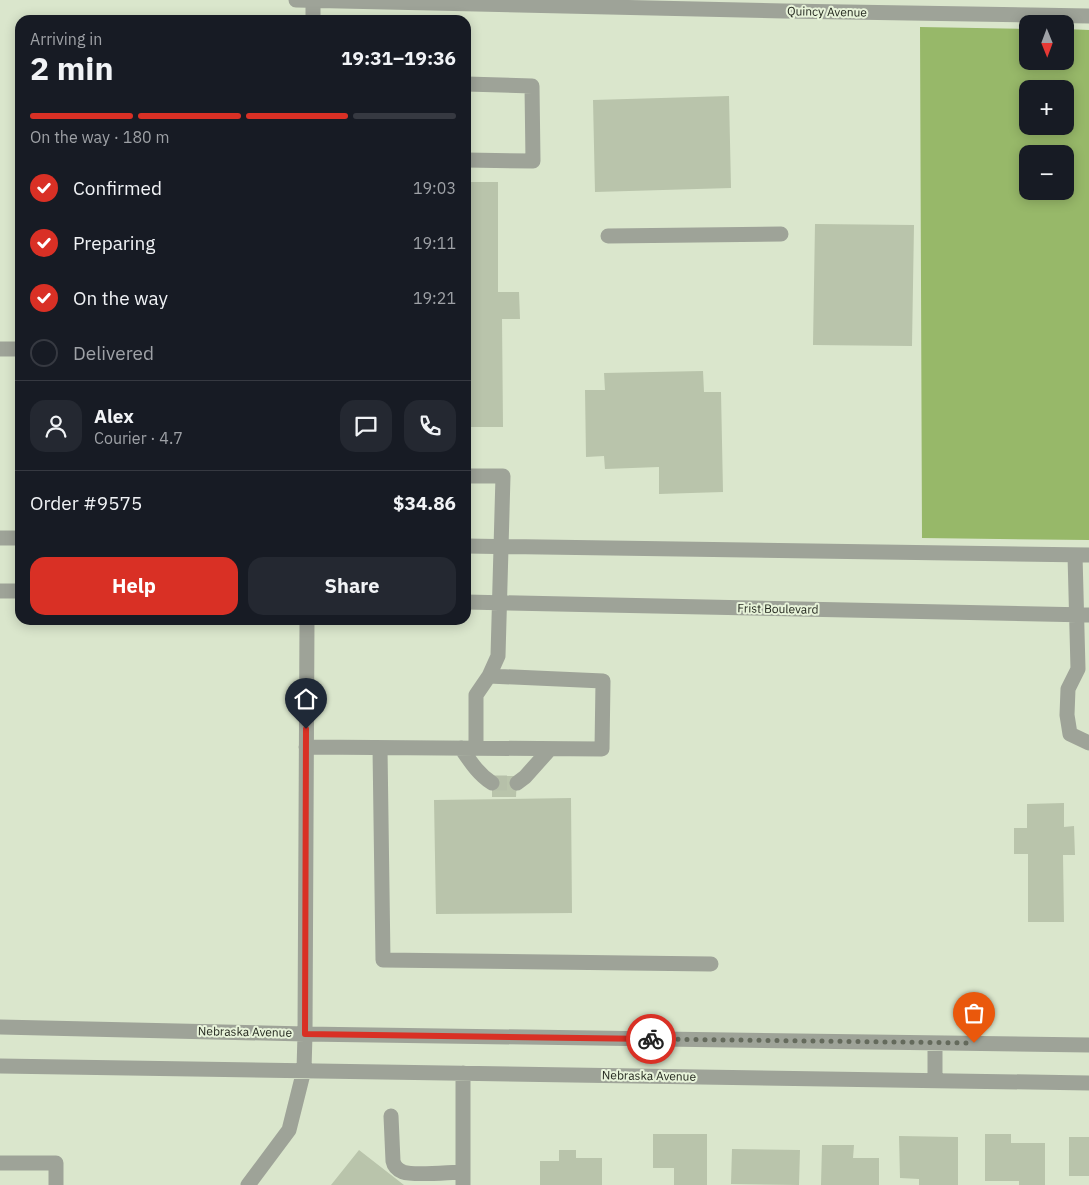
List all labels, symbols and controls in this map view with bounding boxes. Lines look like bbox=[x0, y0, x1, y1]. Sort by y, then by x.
street label: Quincy Avenue bbox=[787, 3, 868, 20]
north arrow bbox=[1019, 15, 1074, 70]
map controls bbox=[1019, 15, 1074, 200]
text: Arriving in bbox=[30, 29, 102, 49]
text: 19:31–19:36 bbox=[341, 46, 456, 70]
text: 2 min bbox=[30, 47, 114, 89]
button: + bbox=[1019, 80, 1074, 135]
text: On the way · 180 m bbox=[30, 127, 169, 147]
button: − bbox=[1019, 145, 1074, 200]
icon: check bbox=[30, 174, 58, 202]
text: Confirmed bbox=[73, 176, 162, 200]
text: 19:03 bbox=[413, 178, 456, 198]
icon: check bbox=[30, 229, 58, 257]
text: Preparing bbox=[73, 231, 155, 255]
text: 19:11 bbox=[413, 233, 456, 253]
icon: check bbox=[30, 284, 58, 312]
text: On the way bbox=[73, 286, 168, 310]
text: 19:21 bbox=[413, 288, 456, 308]
text: Delivered bbox=[73, 341, 154, 365]
button: person bbox=[30, 400, 82, 452]
button: chat bbox=[340, 400, 392, 452]
button: phone bbox=[404, 400, 456, 452]
text: Alex bbox=[94, 404, 134, 428]
text: Courier · 4.7 bbox=[94, 428, 183, 448]
text: Order #9575 bbox=[30, 491, 142, 515]
text: $34.86 bbox=[393, 491, 456, 515]
button: Help bbox=[30, 557, 238, 615]
button: Share bbox=[248, 557, 456, 615]
street label: Frist Boulevard bbox=[737, 600, 819, 617]
pin bbox=[285, 678, 327, 729]
icon: home bbox=[292, 685, 320, 713]
pin bbox=[953, 992, 995, 1043]
icon: bag bbox=[960, 999, 988, 1027]
courier bbox=[626, 1014, 676, 1064]
street label: Nebraska Avenue bbox=[198, 1023, 293, 1040]
icon: bike bbox=[637, 1025, 665, 1053]
street label: Nebraska Avenue bbox=[602, 1067, 697, 1084]

